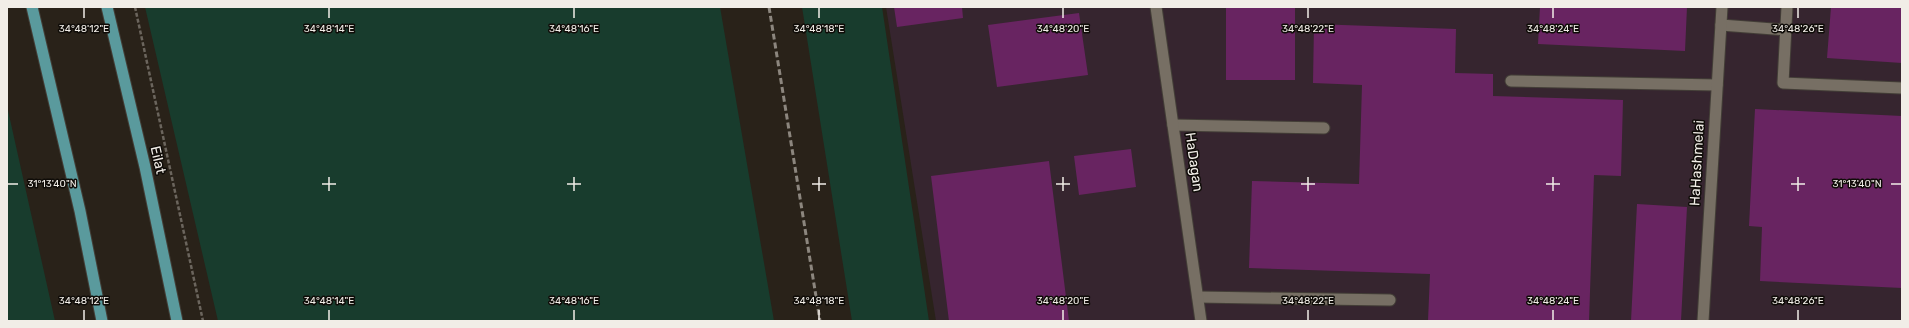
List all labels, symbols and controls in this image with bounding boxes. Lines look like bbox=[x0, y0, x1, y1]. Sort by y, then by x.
text: 34°48'12"E bbox=[59, 23, 109, 35]
text: 34°48'14"E bbox=[304, 23, 354, 35]
text: 34°48'16"E bbox=[549, 23, 599, 35]
text: 34°48'18"E bbox=[794, 23, 844, 35]
text: 34°48'20"E bbox=[1037, 23, 1089, 35]
text: 34°48'22"E bbox=[1282, 23, 1334, 35]
text: 34°48'24"E bbox=[1527, 23, 1579, 35]
text: 34°48'26"E bbox=[1772, 23, 1824, 35]
street label: HaHashmelai bbox=[1686, 120, 1708, 206]
street label: HaDagan bbox=[1181, 131, 1207, 193]
street label: Eilat bbox=[147, 144, 170, 176]
text: 31°13'40"N bbox=[27, 178, 77, 190]
text: 31°13'40"N bbox=[1832, 178, 1882, 190]
text: 34°48'12"E bbox=[59, 295, 109, 307]
text: 34°48'14"E bbox=[304, 295, 354, 307]
text: 34°48'16"E bbox=[549, 295, 599, 307]
text: 34°48'18"E bbox=[794, 295, 844, 307]
text: 34°48'20"E bbox=[1037, 295, 1089, 307]
text: 34°48'22"E bbox=[1282, 295, 1334, 307]
text: 34°48'24"E bbox=[1527, 295, 1579, 307]
text: 34°48'26"E bbox=[1772, 295, 1824, 307]

